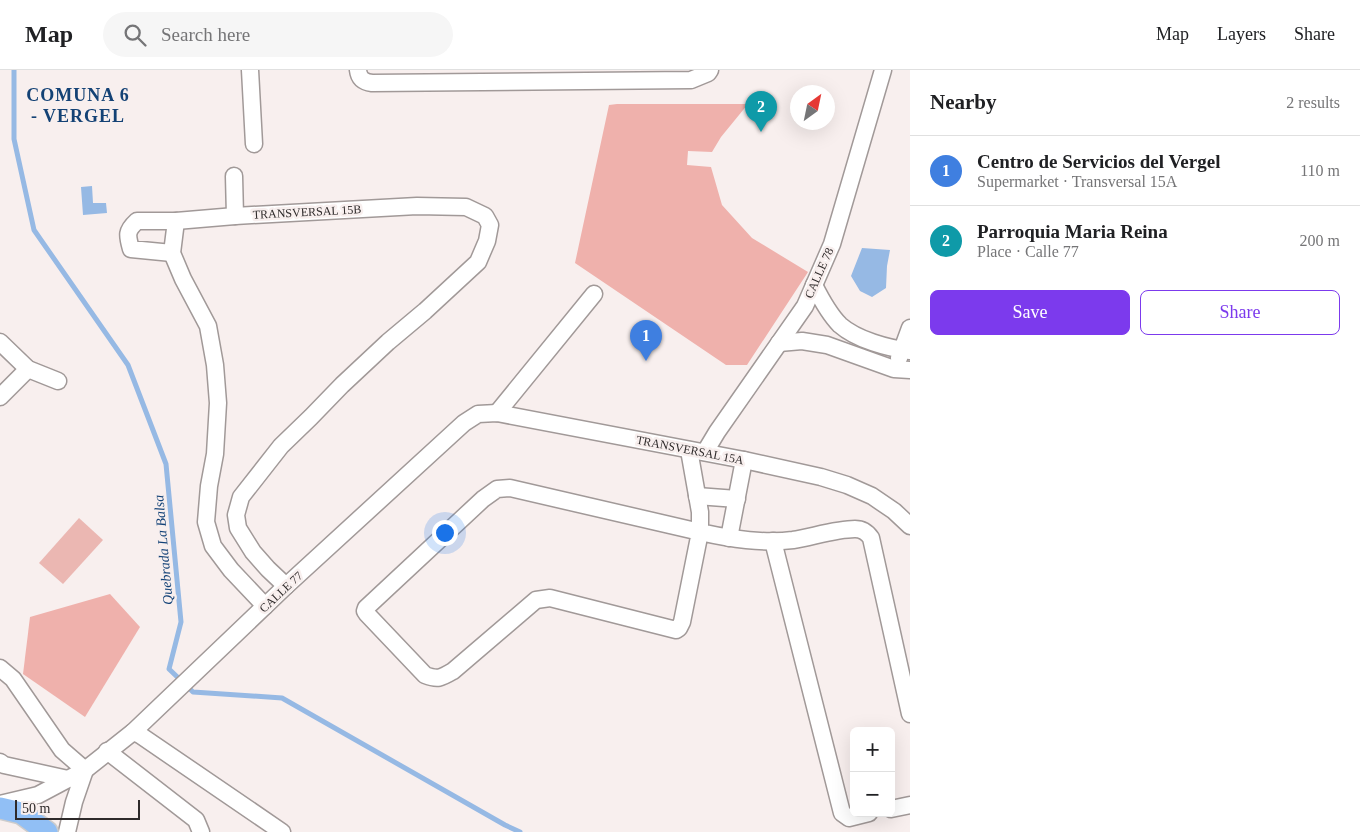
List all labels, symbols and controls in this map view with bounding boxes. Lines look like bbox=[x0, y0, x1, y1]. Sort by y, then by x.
search box bbox=[103, 12, 453, 57]
text: Map bbox=[25, 21, 73, 47]
icon: search bbox=[121, 21, 149, 49]
text: Search here bbox=[161, 24, 250, 45]
text: Map bbox=[1156, 24, 1189, 44]
text: Layers bbox=[1217, 24, 1266, 44]
text: Share bbox=[1294, 24, 1335, 44]
district label: COMUNA 6 - VERGEL bbox=[26, 85, 130, 126]
north arrow bbox=[790, 85, 835, 130]
text: Nearby bbox=[930, 90, 997, 114]
pin: 2 bbox=[745, 91, 777, 132]
text: 2 results bbox=[1286, 94, 1340, 111]
text: Centro de Servicios del Vergel bbox=[977, 151, 1220, 172]
text: 1 bbox=[942, 162, 950, 179]
text: 110 m bbox=[1300, 162, 1340, 179]
text: Supermarket · Transversal 15A bbox=[977, 173, 1177, 190]
street label: TRANSVERSAL 15B bbox=[252, 202, 362, 222]
text: Parroquia Maria Reina bbox=[977, 221, 1168, 242]
text: 2 bbox=[942, 232, 950, 249]
text: 200 m bbox=[1300, 232, 1340, 249]
text: Place · Calle 77 bbox=[977, 243, 1079, 260]
street label: CALLE 78 bbox=[802, 246, 836, 300]
button: Save bbox=[930, 290, 1130, 335]
button: Share bbox=[1140, 290, 1340, 335]
pin: 1 bbox=[630, 320, 662, 361]
street label: TRANSVERSAL 15A bbox=[635, 433, 745, 467]
water label: Quebrada La Balsa bbox=[151, 494, 176, 606]
your location bbox=[432, 520, 458, 546]
street label: CALLE 77 bbox=[257, 569, 305, 615]
map controls bbox=[850, 727, 895, 817]
button: + bbox=[850, 727, 895, 772]
button: − bbox=[850, 772, 895, 817]
scale bar bbox=[15, 797, 140, 820]
text: 50 m bbox=[22, 801, 50, 816]

